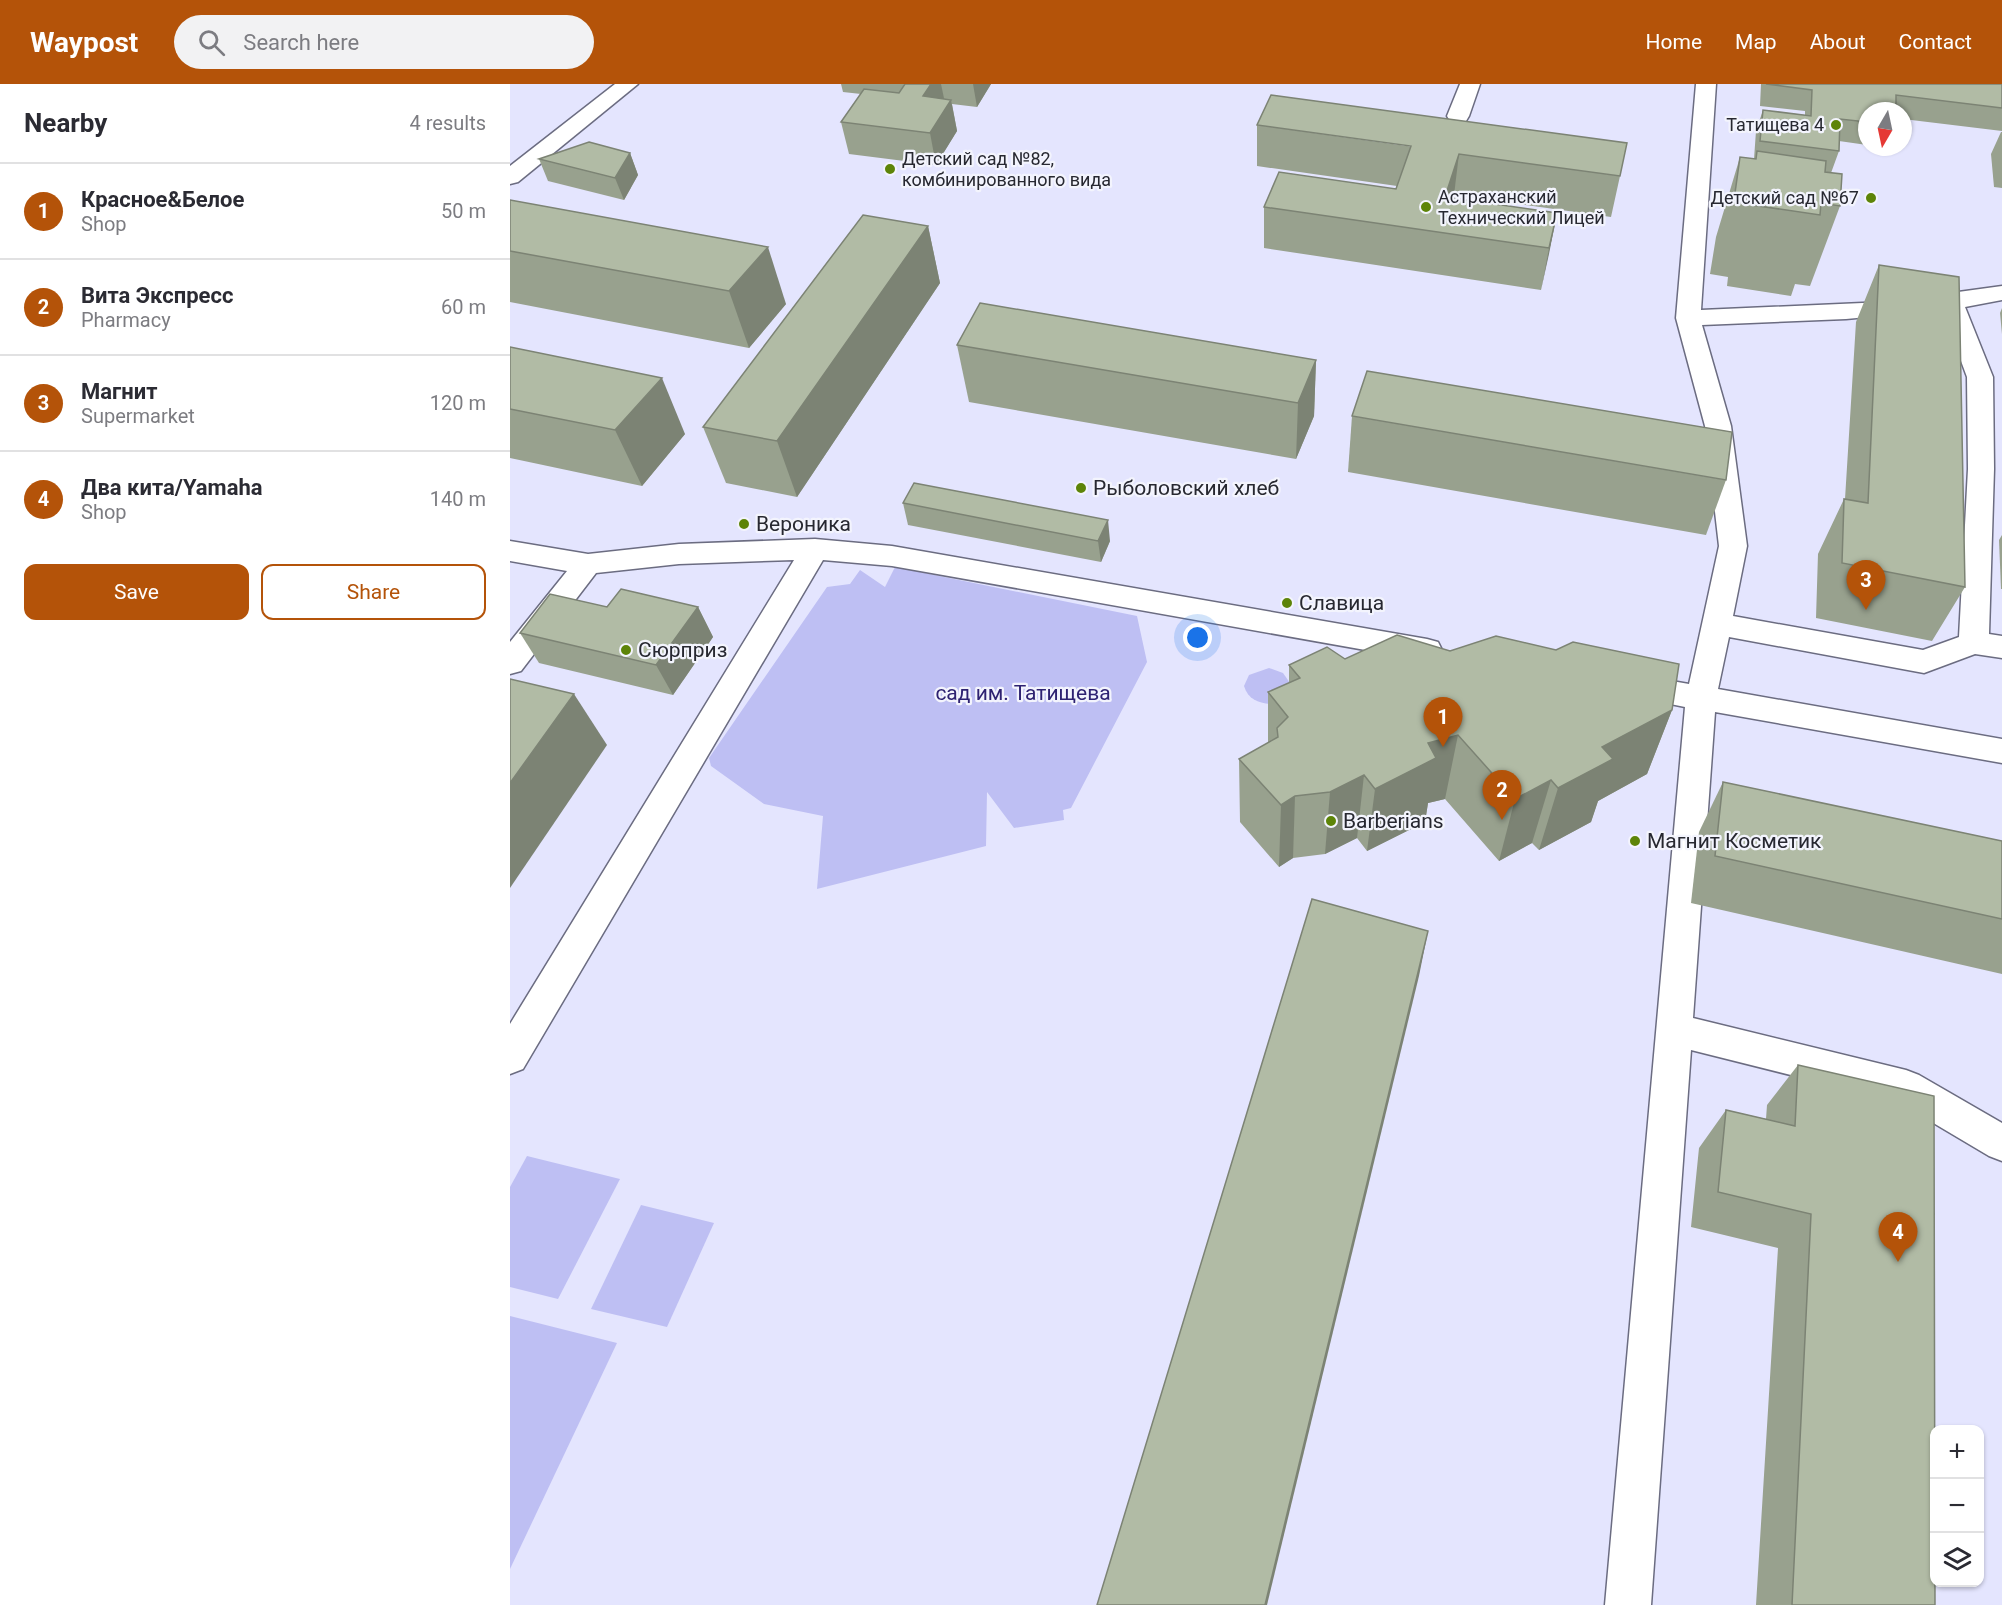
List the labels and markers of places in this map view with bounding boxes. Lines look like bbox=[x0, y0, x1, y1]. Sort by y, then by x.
place label: Татищева 4 bbox=[1726, 114, 1824, 135]
marker: Татищева 4 bbox=[1829, 118, 1843, 132]
place label: Детский сад №82, комбинированного вида bbox=[902, 148, 1111, 190]
marker: Детский сад №82, комбинированного вида bbox=[883, 162, 897, 176]
place label: Астраханский Технический Лицей bbox=[1438, 186, 1605, 228]
place label: Детский сад №67 bbox=[1710, 187, 1859, 208]
marker: Детский сад №67 bbox=[1864, 191, 1878, 205]
marker: Астраханский Технический Лицей bbox=[1419, 200, 1433, 214]
place label: Рыболовский хлеб bbox=[1093, 476, 1279, 500]
marker: Рыболовский хлеб bbox=[1074, 481, 1088, 495]
place label: Вероника bbox=[756, 512, 851, 536]
marker: Вероника bbox=[737, 517, 751, 531]
pin: 3 bbox=[1846, 560, 1886, 610]
place label: Славица bbox=[1299, 591, 1384, 615]
marker: Славица bbox=[1280, 596, 1294, 610]
place label: Сюрприз bbox=[638, 638, 727, 662]
marker: Сюрприз bbox=[619, 643, 633, 657]
pin: 1 bbox=[1424, 698, 1462, 747]
pin: 2 bbox=[1482, 770, 1522, 820]
place label: Barberians bbox=[1343, 809, 1444, 833]
marker: Barberians bbox=[1324, 814, 1338, 828]
place label: Магнит Косметик bbox=[1647, 829, 1822, 853]
marker: Магнит Косметик bbox=[1628, 834, 1642, 848]
pin: 4 bbox=[1878, 1212, 1918, 1262]

